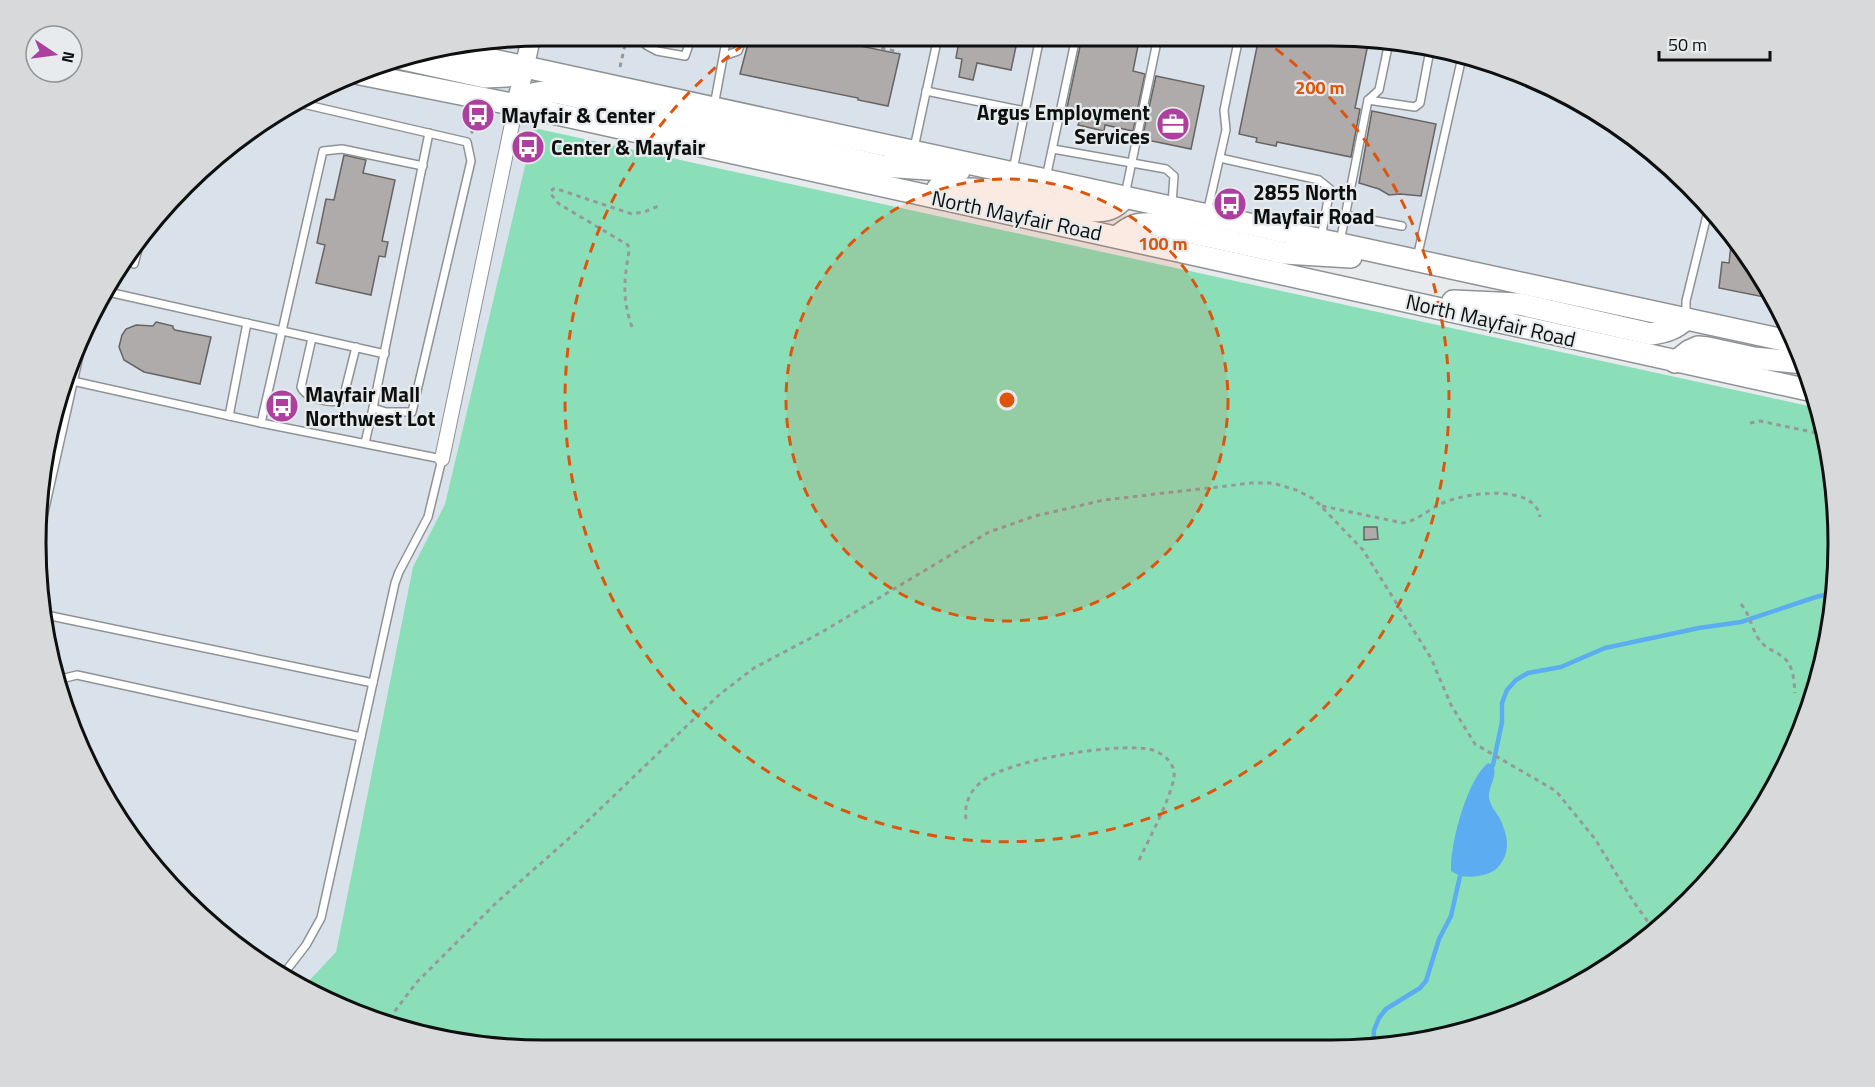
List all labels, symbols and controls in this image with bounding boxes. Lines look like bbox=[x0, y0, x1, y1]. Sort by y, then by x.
north arrow bbox=[24, 24, 84, 84]
scale bar bbox=[1659, 24, 1770, 62]
text: 50 m bbox=[1668, 31, 1707, 58]
text: N bbox=[56, 49, 82, 65]
text: 200 m bbox=[1295, 74, 1345, 101]
place label: Argus Employment Services bbox=[977, 96, 1150, 152]
bus stop icon: Mayfair & Center bbox=[460, 97, 496, 133]
place label: Mayfair & Center bbox=[501, 99, 655, 131]
office icon: Argus Employment Services bbox=[1155, 106, 1191, 142]
bus stop icon: Center & Mayfair bbox=[510, 129, 546, 165]
place label: Center & Mayfair bbox=[551, 131, 705, 163]
place label: 2855 North Mayfair Road bbox=[1253, 176, 1374, 232]
street label: North Mayfair Road bbox=[929, 181, 1105, 249]
bus stop icon: 2855 North Mayfair Road bbox=[1212, 186, 1248, 222]
text: 100 m bbox=[1138, 230, 1188, 257]
street label: North Mayfair Road bbox=[1403, 285, 1579, 355]
place label: Mayfair Mall Northwest Lot bbox=[305, 378, 436, 434]
bus stop icon: Mayfair Mall Northwest Lot bbox=[264, 388, 300, 424]
centre of rings bbox=[997, 390, 1017, 410]

